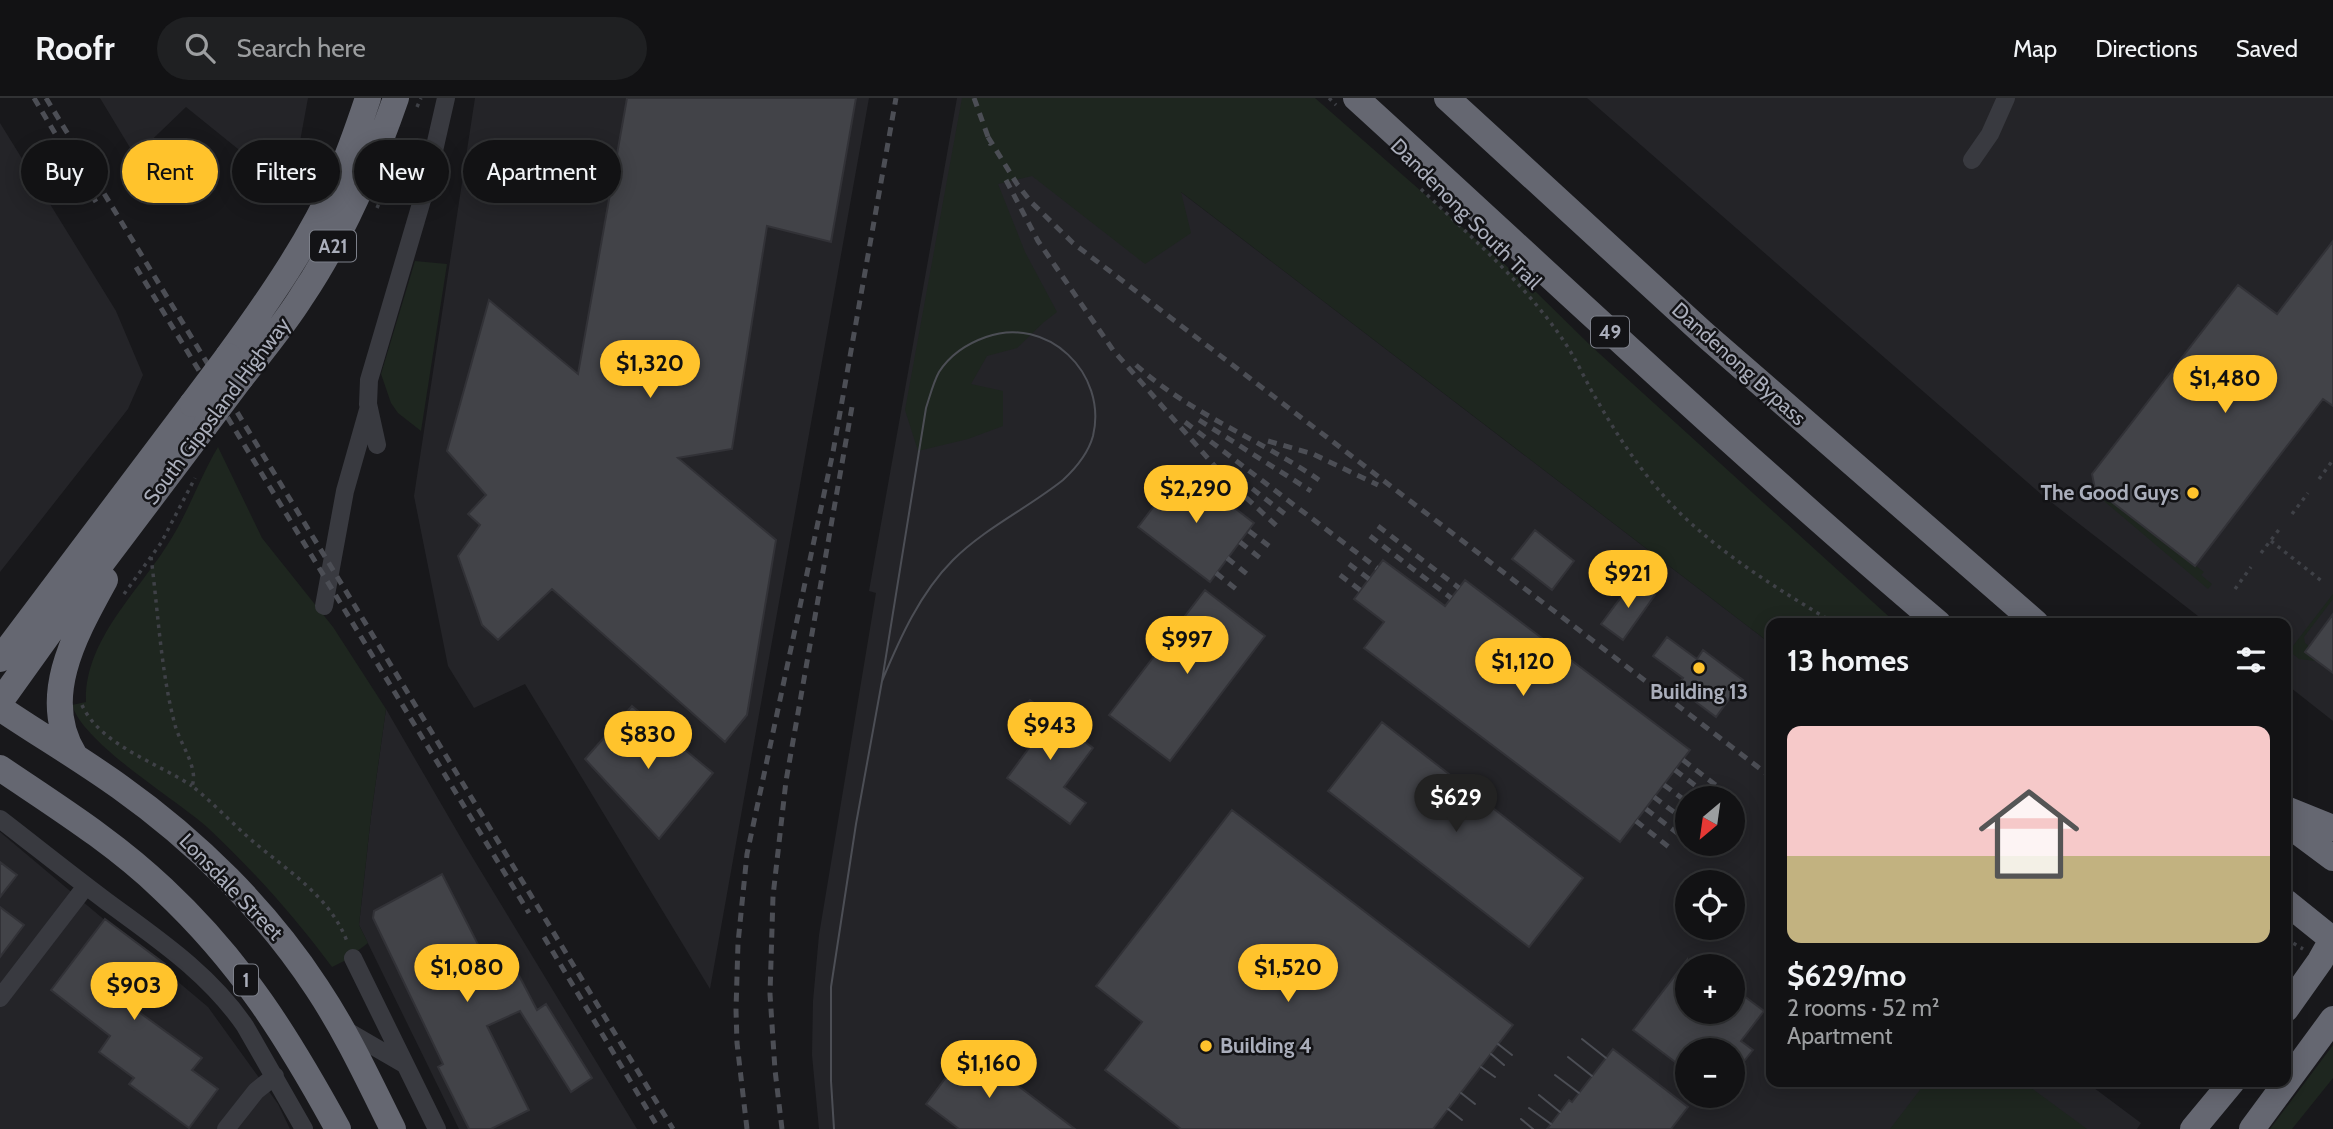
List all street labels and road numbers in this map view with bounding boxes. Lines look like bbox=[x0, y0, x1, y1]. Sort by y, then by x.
street label: Dandenong South Trail bbox=[1386, 133, 1547, 294]
road number: A21 bbox=[310, 230, 356, 262]
street label: Dandenong Bypass bbox=[1667, 297, 1812, 430]
street label: South Gippsland Highway bbox=[138, 312, 295, 509]
road number: 49 bbox=[1591, 316, 1629, 348]
street label: Lonsdale Street bbox=[174, 828, 288, 945]
road number: 1 bbox=[234, 964, 258, 996]

